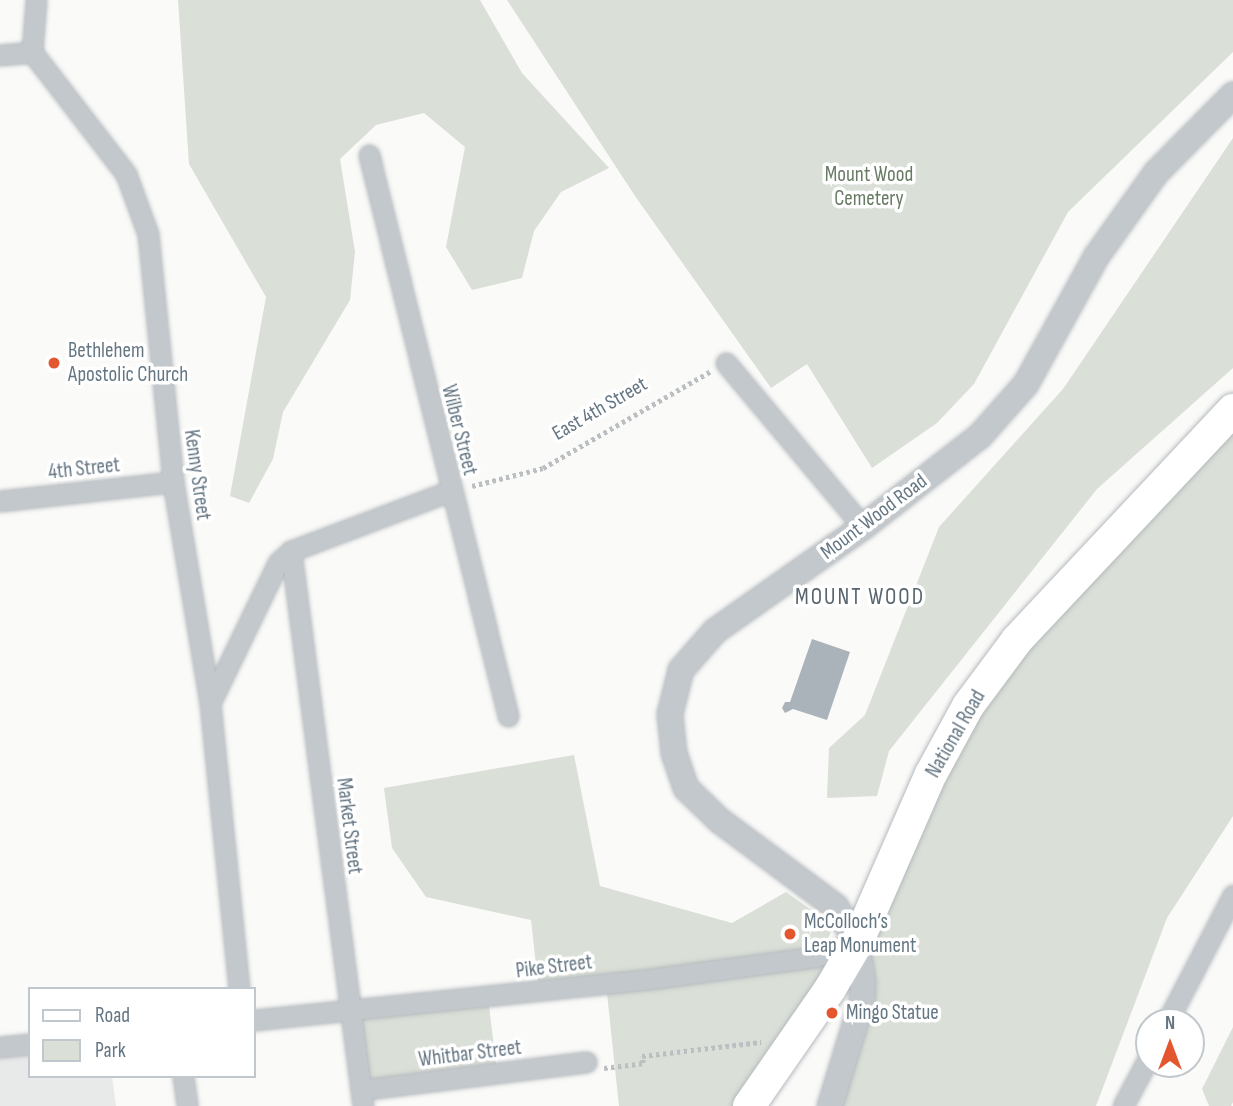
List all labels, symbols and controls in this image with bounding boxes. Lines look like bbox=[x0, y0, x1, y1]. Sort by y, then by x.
park label: Mount Wood Cemetery bbox=[825, 162, 913, 212]
place label: Bethlehem Apostolic Church bbox=[68, 338, 188, 388]
marker: Bethlehem Apostolic Church bbox=[46, 355, 62, 371]
street label: East 4th Street bbox=[548, 372, 652, 446]
street label: Wilber Street bbox=[436, 382, 482, 478]
street label: Kenny Street bbox=[178, 428, 216, 522]
street label: 4th Street bbox=[47, 453, 121, 485]
street label: Mount Wood Road bbox=[816, 469, 932, 565]
district label: MOUNT WOOD bbox=[796, 583, 924, 611]
street label: National Road bbox=[921, 686, 991, 782]
street label: Market Street bbox=[331, 776, 367, 876]
place label: McColloch’s Leap Monument bbox=[804, 909, 917, 959]
marker: McColloch’s Leap Monument bbox=[782, 926, 798, 942]
street label: Pike Street bbox=[514, 950, 594, 984]
legend bbox=[28, 987, 256, 1078]
place label: Mingo Statue bbox=[846, 1000, 939, 1026]
text: Road bbox=[95, 1003, 130, 1028]
marker: Mingo Statue bbox=[824, 1005, 840, 1021]
north arrow bbox=[1135, 1008, 1205, 1078]
text: N bbox=[1165, 1012, 1175, 1035]
street label: Whitbar Street bbox=[417, 1035, 523, 1073]
text: Park bbox=[95, 1038, 126, 1063]

